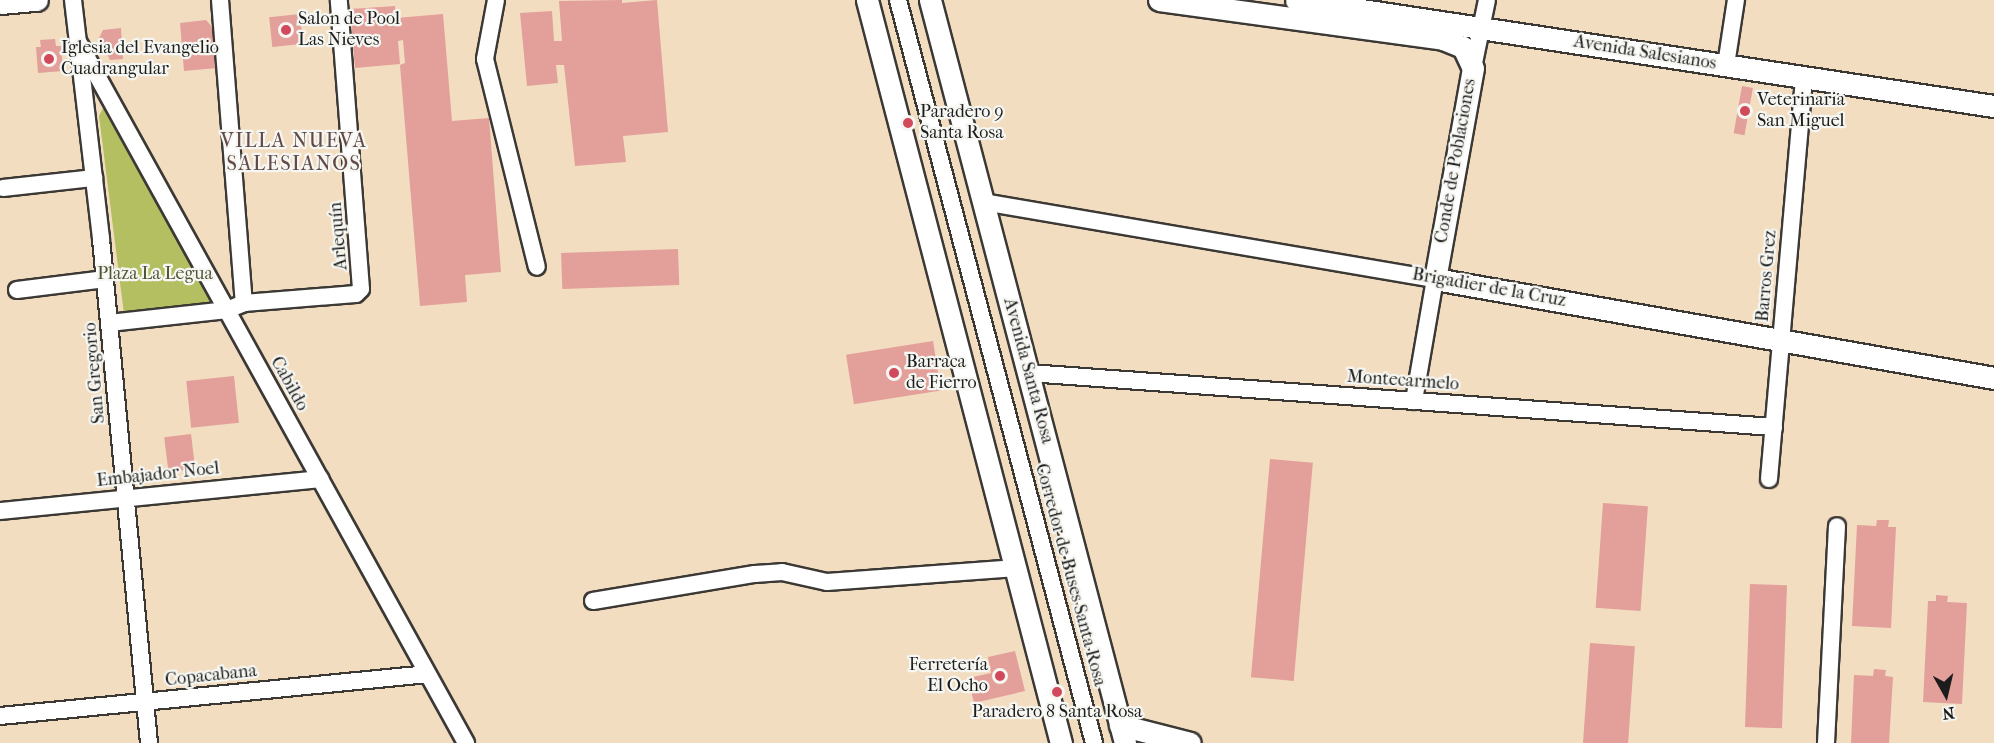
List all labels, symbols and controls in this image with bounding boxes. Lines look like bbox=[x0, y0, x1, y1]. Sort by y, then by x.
place label: Salon de Pool Las Nieves bbox=[298, 9, 400, 52]
marker: Salon de Pool Las Nieves bbox=[279, 23, 293, 37]
street label: Avenida Salesianos bbox=[1572, 31, 1718, 75]
place label: Iglesia del Evangelio Cuadrangular bbox=[61, 38, 219, 80]
marker: Iglesia del Evangelio Cuadrangular bbox=[42, 52, 56, 66]
street label: Conde de Poblaciones bbox=[1431, 77, 1481, 245]
place label: Veterinaria San Miguel bbox=[1757, 90, 1845, 132]
place label: Paradero 9 Santa Rosa bbox=[920, 102, 1004, 144]
marker: Veterinaria San Miguel bbox=[1738, 104, 1752, 118]
marker: Paradero 9 Santa Rosa bbox=[901, 116, 915, 130]
district label: VILLA NUEVA SALESIANOS bbox=[221, 129, 367, 176]
street label: Arlequín bbox=[325, 201, 353, 271]
street label: Barros Grez bbox=[1752, 229, 1782, 323]
park label: Plaza La Legua bbox=[97, 263, 213, 285]
street label: Brigadier de la Cruz bbox=[1411, 264, 1567, 312]
street label: Avenida Santa Rosa bbox=[998, 296, 1058, 446]
street label: San Gregorio bbox=[80, 321, 110, 425]
place label: Barraca de Fierro bbox=[906, 352, 977, 394]
street label: Cabildo bbox=[265, 353, 313, 415]
marker: Barraca de Fierro bbox=[887, 366, 901, 380]
street label: Montecarmelo bbox=[1346, 366, 1460, 396]
street label: Embajador Noel bbox=[96, 458, 220, 492]
street label: Corredor de Buses Santa Rosa bbox=[1030, 461, 1110, 689]
place label: Ferretería El Ocho bbox=[909, 655, 988, 698]
street label: Copacabana bbox=[164, 660, 258, 692]
north arrow bbox=[1916, 665, 1976, 725]
marker: Ferretería El Ocho bbox=[993, 669, 1007, 683]
marker: Paradero 8 Santa Rosa bbox=[1050, 685, 1064, 699]
place label: Paradero 8 Santa Rosa bbox=[972, 701, 1142, 723]
text: N bbox=[1941, 703, 1956, 724]

